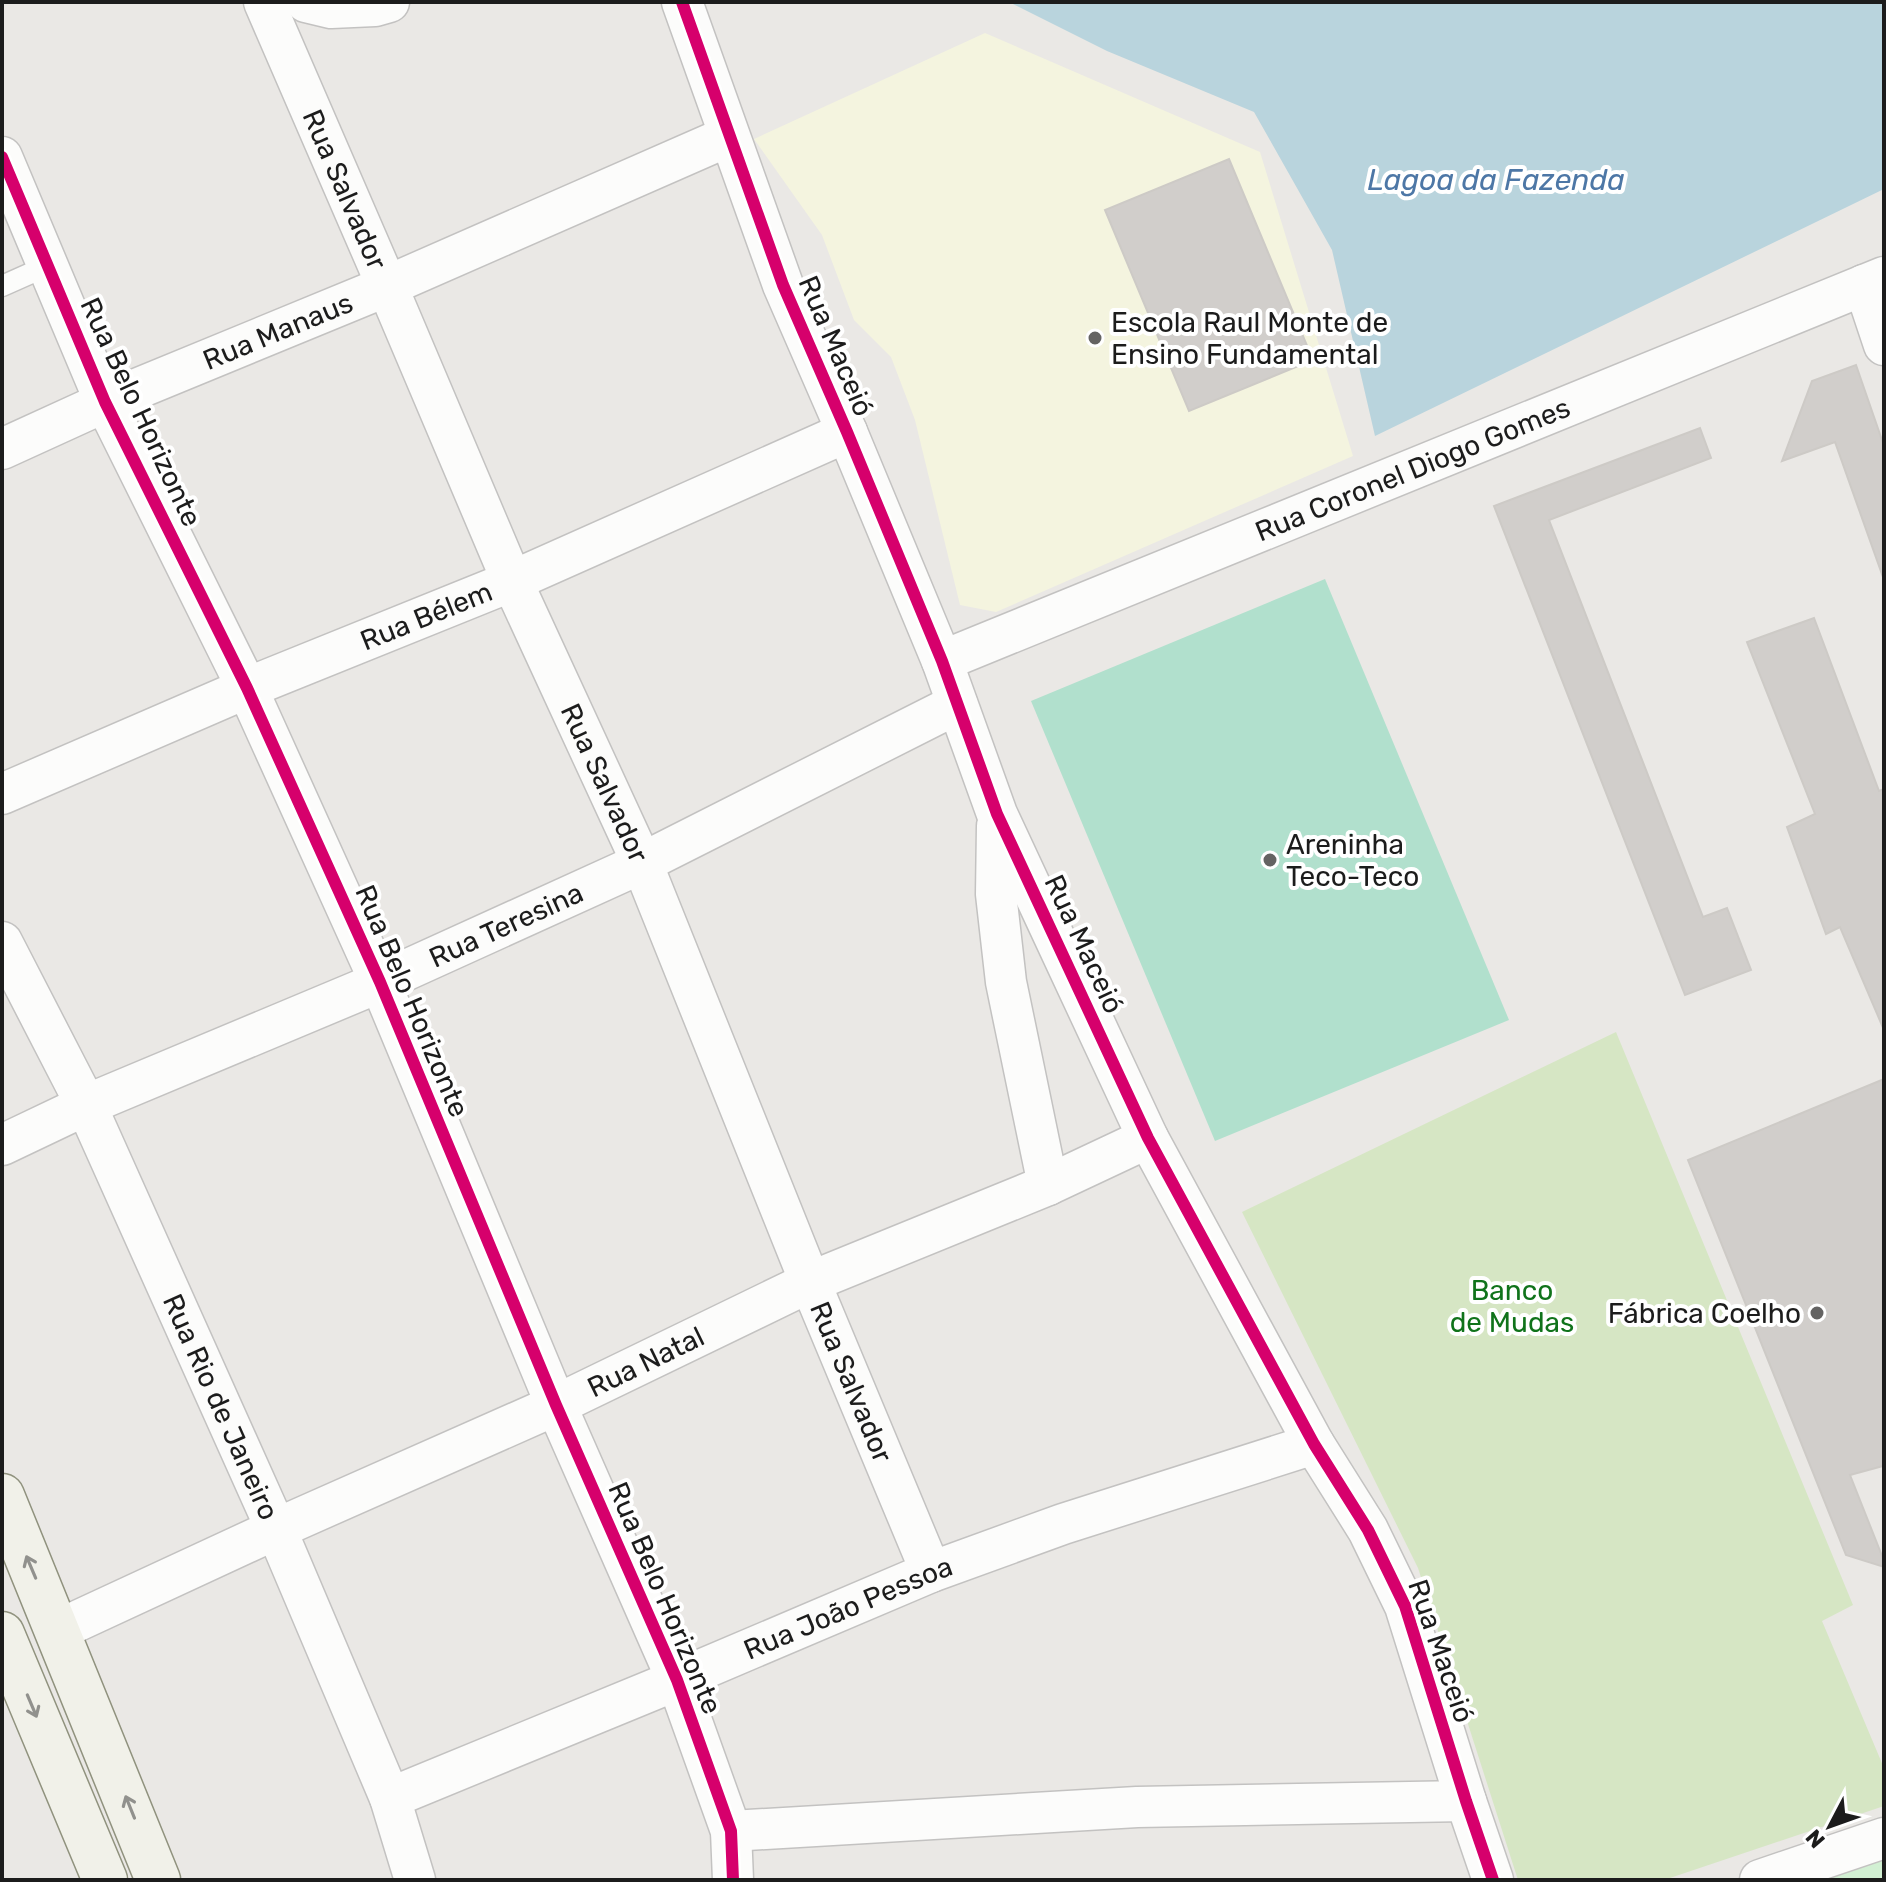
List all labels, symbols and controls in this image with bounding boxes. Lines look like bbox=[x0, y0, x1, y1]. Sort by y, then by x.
street label: Rua Salvador bbox=[296, 104, 394, 275]
water label: Lagoa da Fazenda bbox=[1367, 162, 1625, 198]
street label: Rua Maceió bbox=[792, 271, 880, 421]
street label: Rua Manaus bbox=[198, 285, 357, 376]
street label: Rua Belo Horizonte bbox=[74, 292, 208, 532]
place label: Escola Raul Monte de Ensino Fundamental bbox=[1111, 306, 1388, 371]
marker: Escola Raul Monte de Ensino Fundamental bbox=[1086, 329, 1104, 347]
street label: Rua Coronel Diogo Gomes bbox=[1250, 390, 1575, 548]
street label: Rua Bélem bbox=[355, 574, 497, 657]
street label: Rua Salvador bbox=[554, 698, 656, 868]
place label: Areninha Teco-Teco bbox=[1286, 828, 1419, 893]
marker: Areninha Teco-Teco bbox=[1261, 851, 1279, 869]
street label: Rua Maceió bbox=[1038, 869, 1130, 1019]
street label: Rua Teresina bbox=[424, 876, 588, 974]
street label: Rua Belo Horizonte bbox=[348, 880, 476, 1122]
park label: Banco de Mudas bbox=[1450, 1274, 1574, 1339]
street label: Rua Rio de Janeiro bbox=[156, 1289, 286, 1525]
street label: Rua Salvador bbox=[803, 1297, 900, 1467]
place label: Fábrica Coelho bbox=[1608, 1297, 1801, 1330]
marker: Fábrica Coelho bbox=[1808, 1304, 1826, 1322]
street label: Rua Natal bbox=[582, 1319, 709, 1404]
street label: Rua Belo Horizonte bbox=[601, 1477, 729, 1719]
street label: Rua João Pessoa bbox=[739, 1549, 957, 1666]
one-way arrow bbox=[23, 1555, 38, 1580]
street label: Rua Maceió bbox=[1401, 1575, 1481, 1727]
one-way arrow bbox=[26, 1693, 40, 1718]
north arrow bbox=[1790, 1786, 1870, 1866]
one-way arrow bbox=[122, 1795, 136, 1820]
text: N bbox=[1800, 1824, 1831, 1854]

